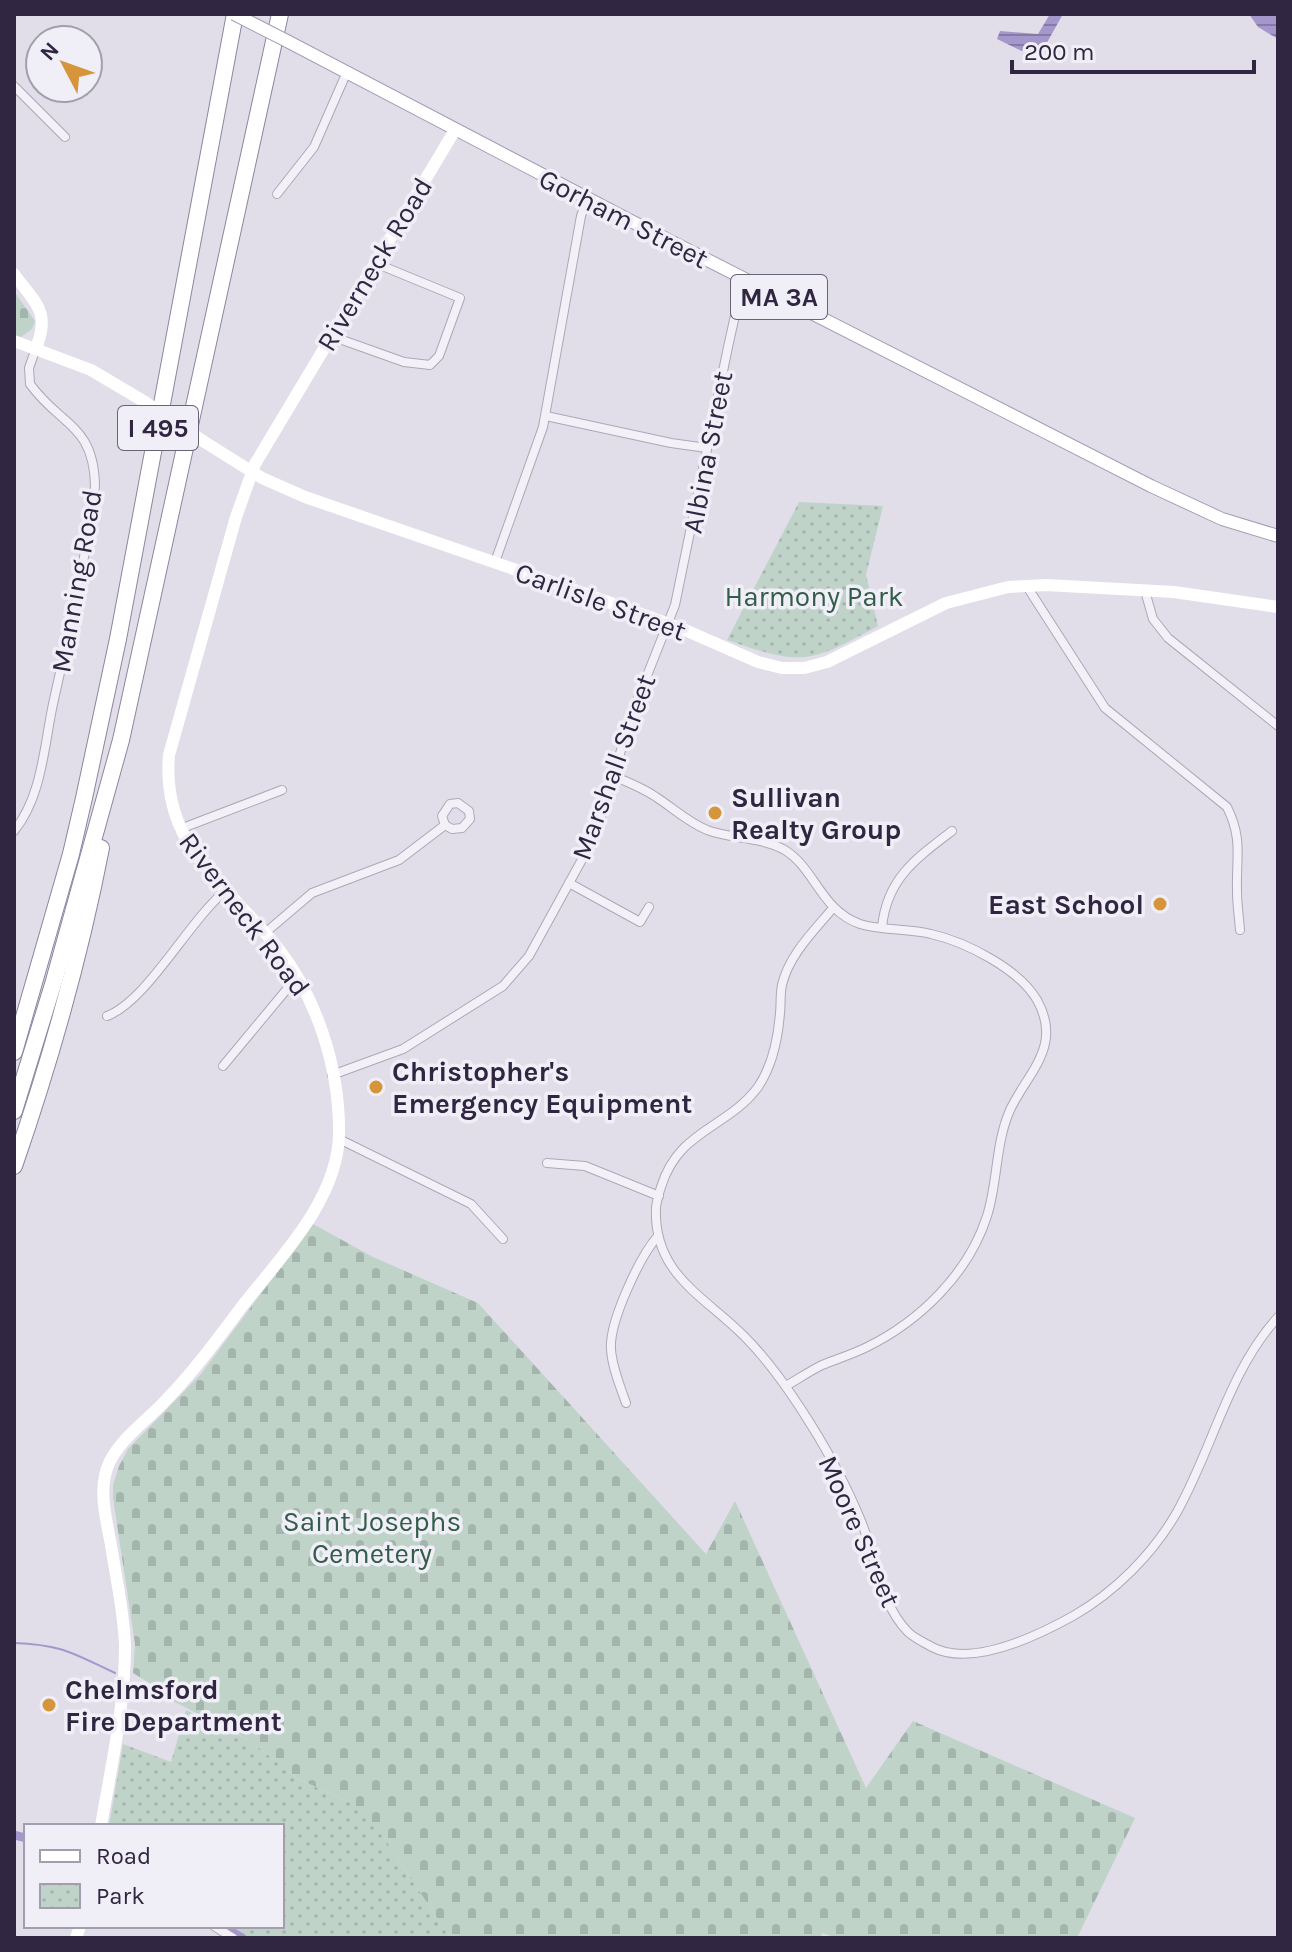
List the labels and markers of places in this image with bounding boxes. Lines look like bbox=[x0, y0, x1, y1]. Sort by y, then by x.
place label: Sullivan Realty Group bbox=[731, 781, 901, 846]
marker: Sullivan Realty Group bbox=[706, 804, 724, 822]
place label: East School bbox=[988, 888, 1144, 921]
marker: East School bbox=[1151, 895, 1169, 913]
place label: Christopher's Emergency Equipment bbox=[392, 1055, 692, 1120]
marker: Christopher's Emergency Equipment bbox=[367, 1078, 385, 1096]
place label: Chelmsford Fire Department bbox=[65, 1673, 282, 1738]
marker: Chelmsford Fire Department bbox=[40, 1696, 58, 1714]

